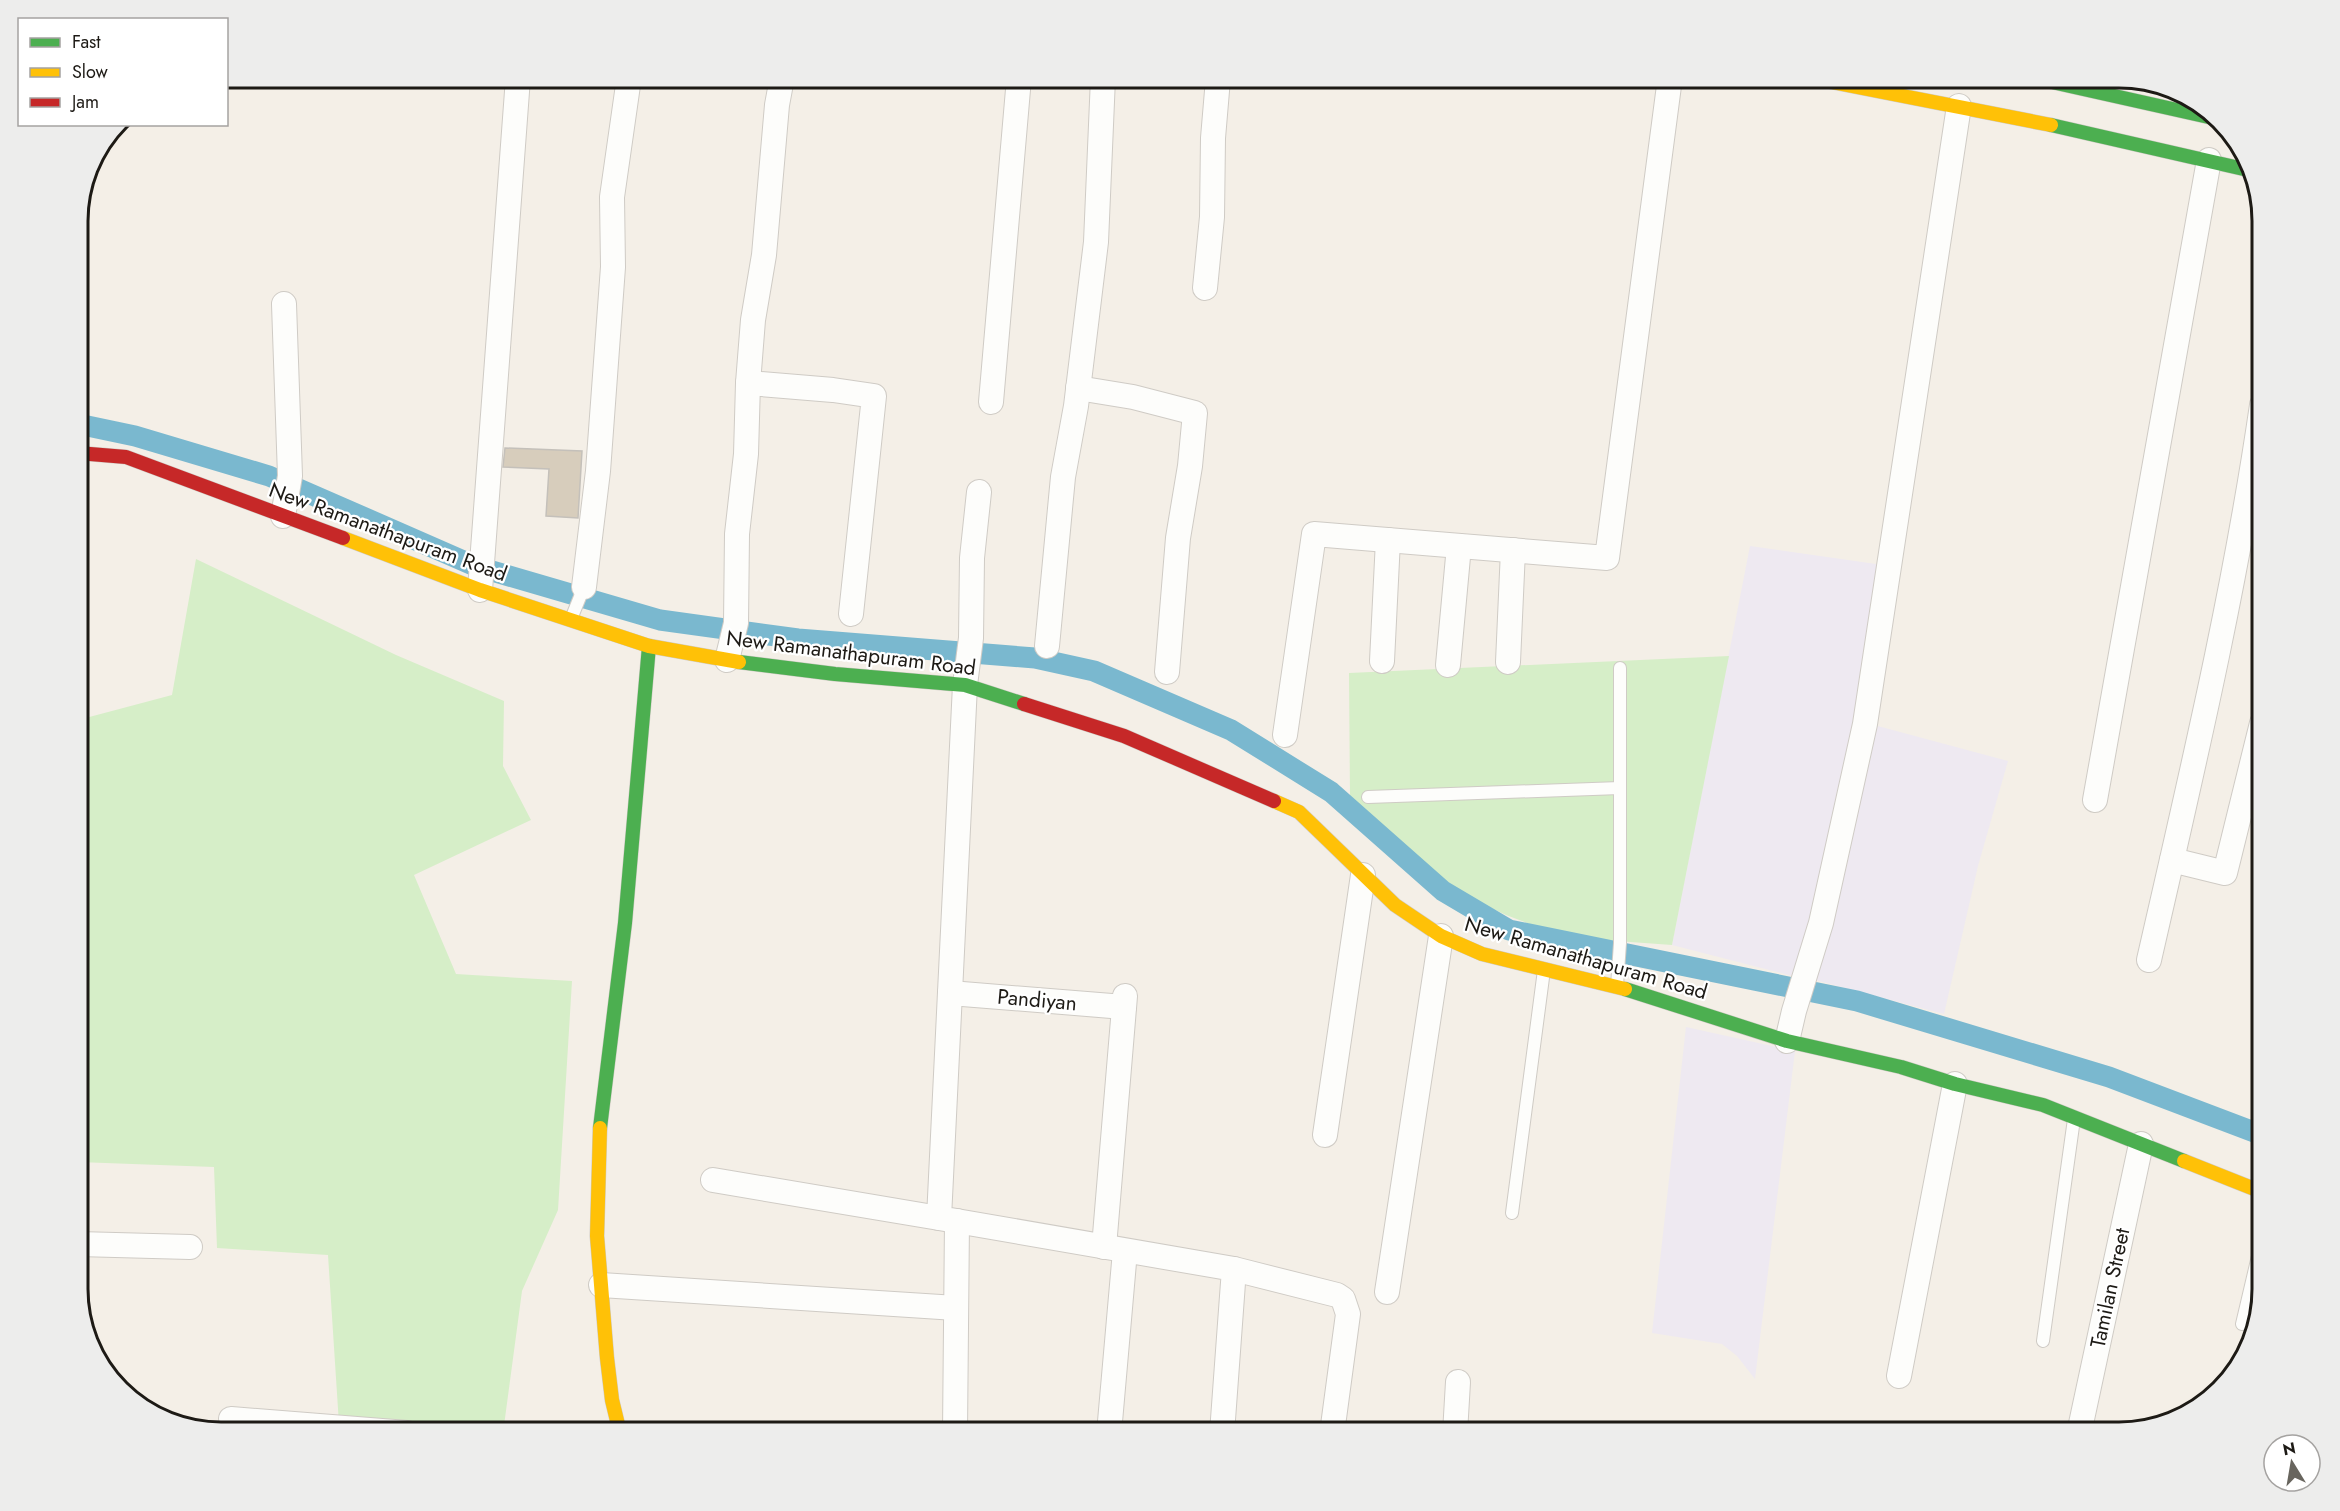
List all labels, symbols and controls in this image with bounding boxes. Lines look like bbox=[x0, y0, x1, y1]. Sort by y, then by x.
legend bbox=[18, 18, 228, 126]
text: Fast bbox=[72, 29, 101, 55]
text: Slow bbox=[72, 59, 109, 85]
text: Jam bbox=[70, 89, 99, 115]
street label: New Ramanathapuram Road bbox=[265, 475, 511, 589]
street label: New Ramanathapuram Road bbox=[724, 623, 978, 683]
street label: New Ramanathapuram Road bbox=[1461, 909, 1711, 1007]
street label: Pandiyan bbox=[996, 982, 1078, 1018]
street label: Tamilan Street bbox=[2083, 1225, 2137, 1351]
north arrow bbox=[2262, 1433, 2322, 1493]
text: N bbox=[2281, 1436, 2298, 1461]

